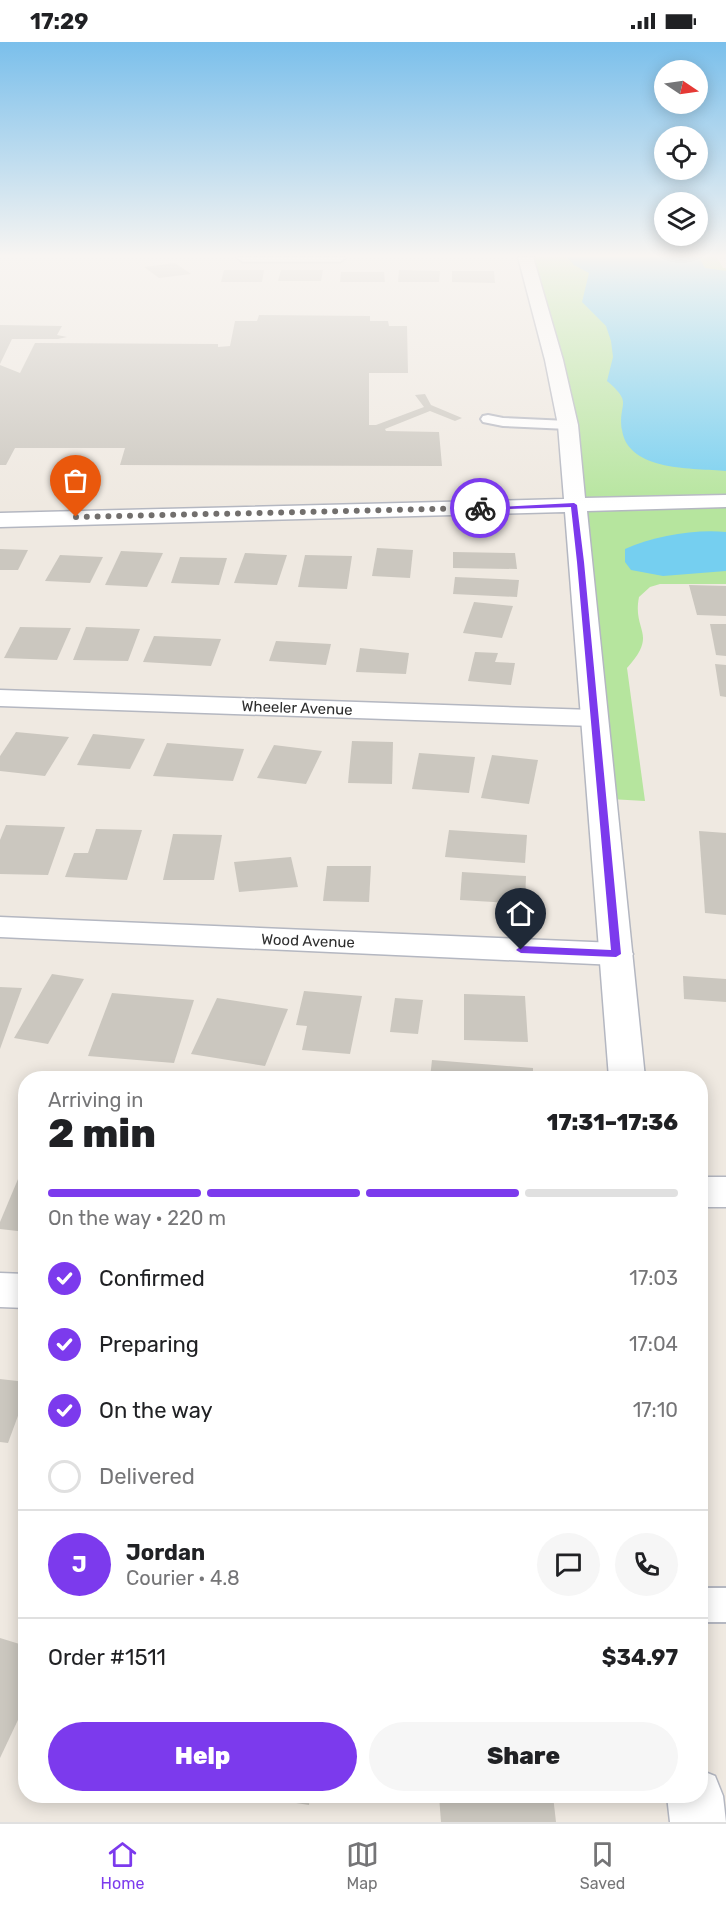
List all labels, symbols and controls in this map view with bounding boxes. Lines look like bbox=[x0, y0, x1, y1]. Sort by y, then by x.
text: 17:29 bbox=[30, 8, 88, 35]
north arrow bbox=[654, 60, 708, 114]
map controls bbox=[654, 60, 708, 246]
button: locate bbox=[654, 126, 708, 180]
button: layers bbox=[654, 192, 708, 246]
pin bbox=[50, 455, 101, 517]
icon: bag bbox=[59, 464, 92, 497]
courier bbox=[450, 478, 510, 538]
icon: bike bbox=[464, 492, 497, 525]
street label: Wheeler Avenue bbox=[241, 697, 353, 719]
pin bbox=[495, 888, 546, 950]
icon: home bbox=[504, 897, 537, 930]
street label: Wood Avenue bbox=[261, 930, 355, 952]
text: Arriving in bbox=[48, 1088, 143, 1112]
text: 17:31–17:36 bbox=[547, 1109, 678, 1136]
text: 2 min bbox=[48, 1111, 156, 1157]
text: On the way · 220 m bbox=[48, 1206, 226, 1230]
icon: check bbox=[48, 1262, 81, 1295]
text: Confirmed bbox=[99, 1265, 205, 1292]
text: 17:03 bbox=[629, 1266, 678, 1290]
icon: check bbox=[48, 1328, 81, 1361]
text: Preparing bbox=[99, 1331, 199, 1358]
text: 17:04 bbox=[629, 1332, 678, 1356]
icon: check bbox=[48, 1394, 81, 1427]
text: On the way bbox=[99, 1397, 213, 1424]
text: 17:10 bbox=[633, 1398, 678, 1422]
text: Delivered bbox=[99, 1463, 195, 1490]
button: chat bbox=[537, 1533, 600, 1596]
button: phone bbox=[615, 1533, 678, 1596]
text: Jordan bbox=[126, 1539, 205, 1566]
text: J bbox=[72, 1551, 87, 1578]
text: Courier · 4.8 bbox=[126, 1566, 240, 1590]
text: Order #1511 bbox=[48, 1644, 166, 1671]
text: $34.97 bbox=[602, 1644, 678, 1671]
button: Help bbox=[48, 1722, 357, 1791]
button: Share bbox=[369, 1722, 678, 1791]
tab: Home bbox=[101, 1838, 144, 1893]
tab: Map bbox=[346, 1838, 379, 1893]
tab: Saved bbox=[580, 1838, 625, 1893]

